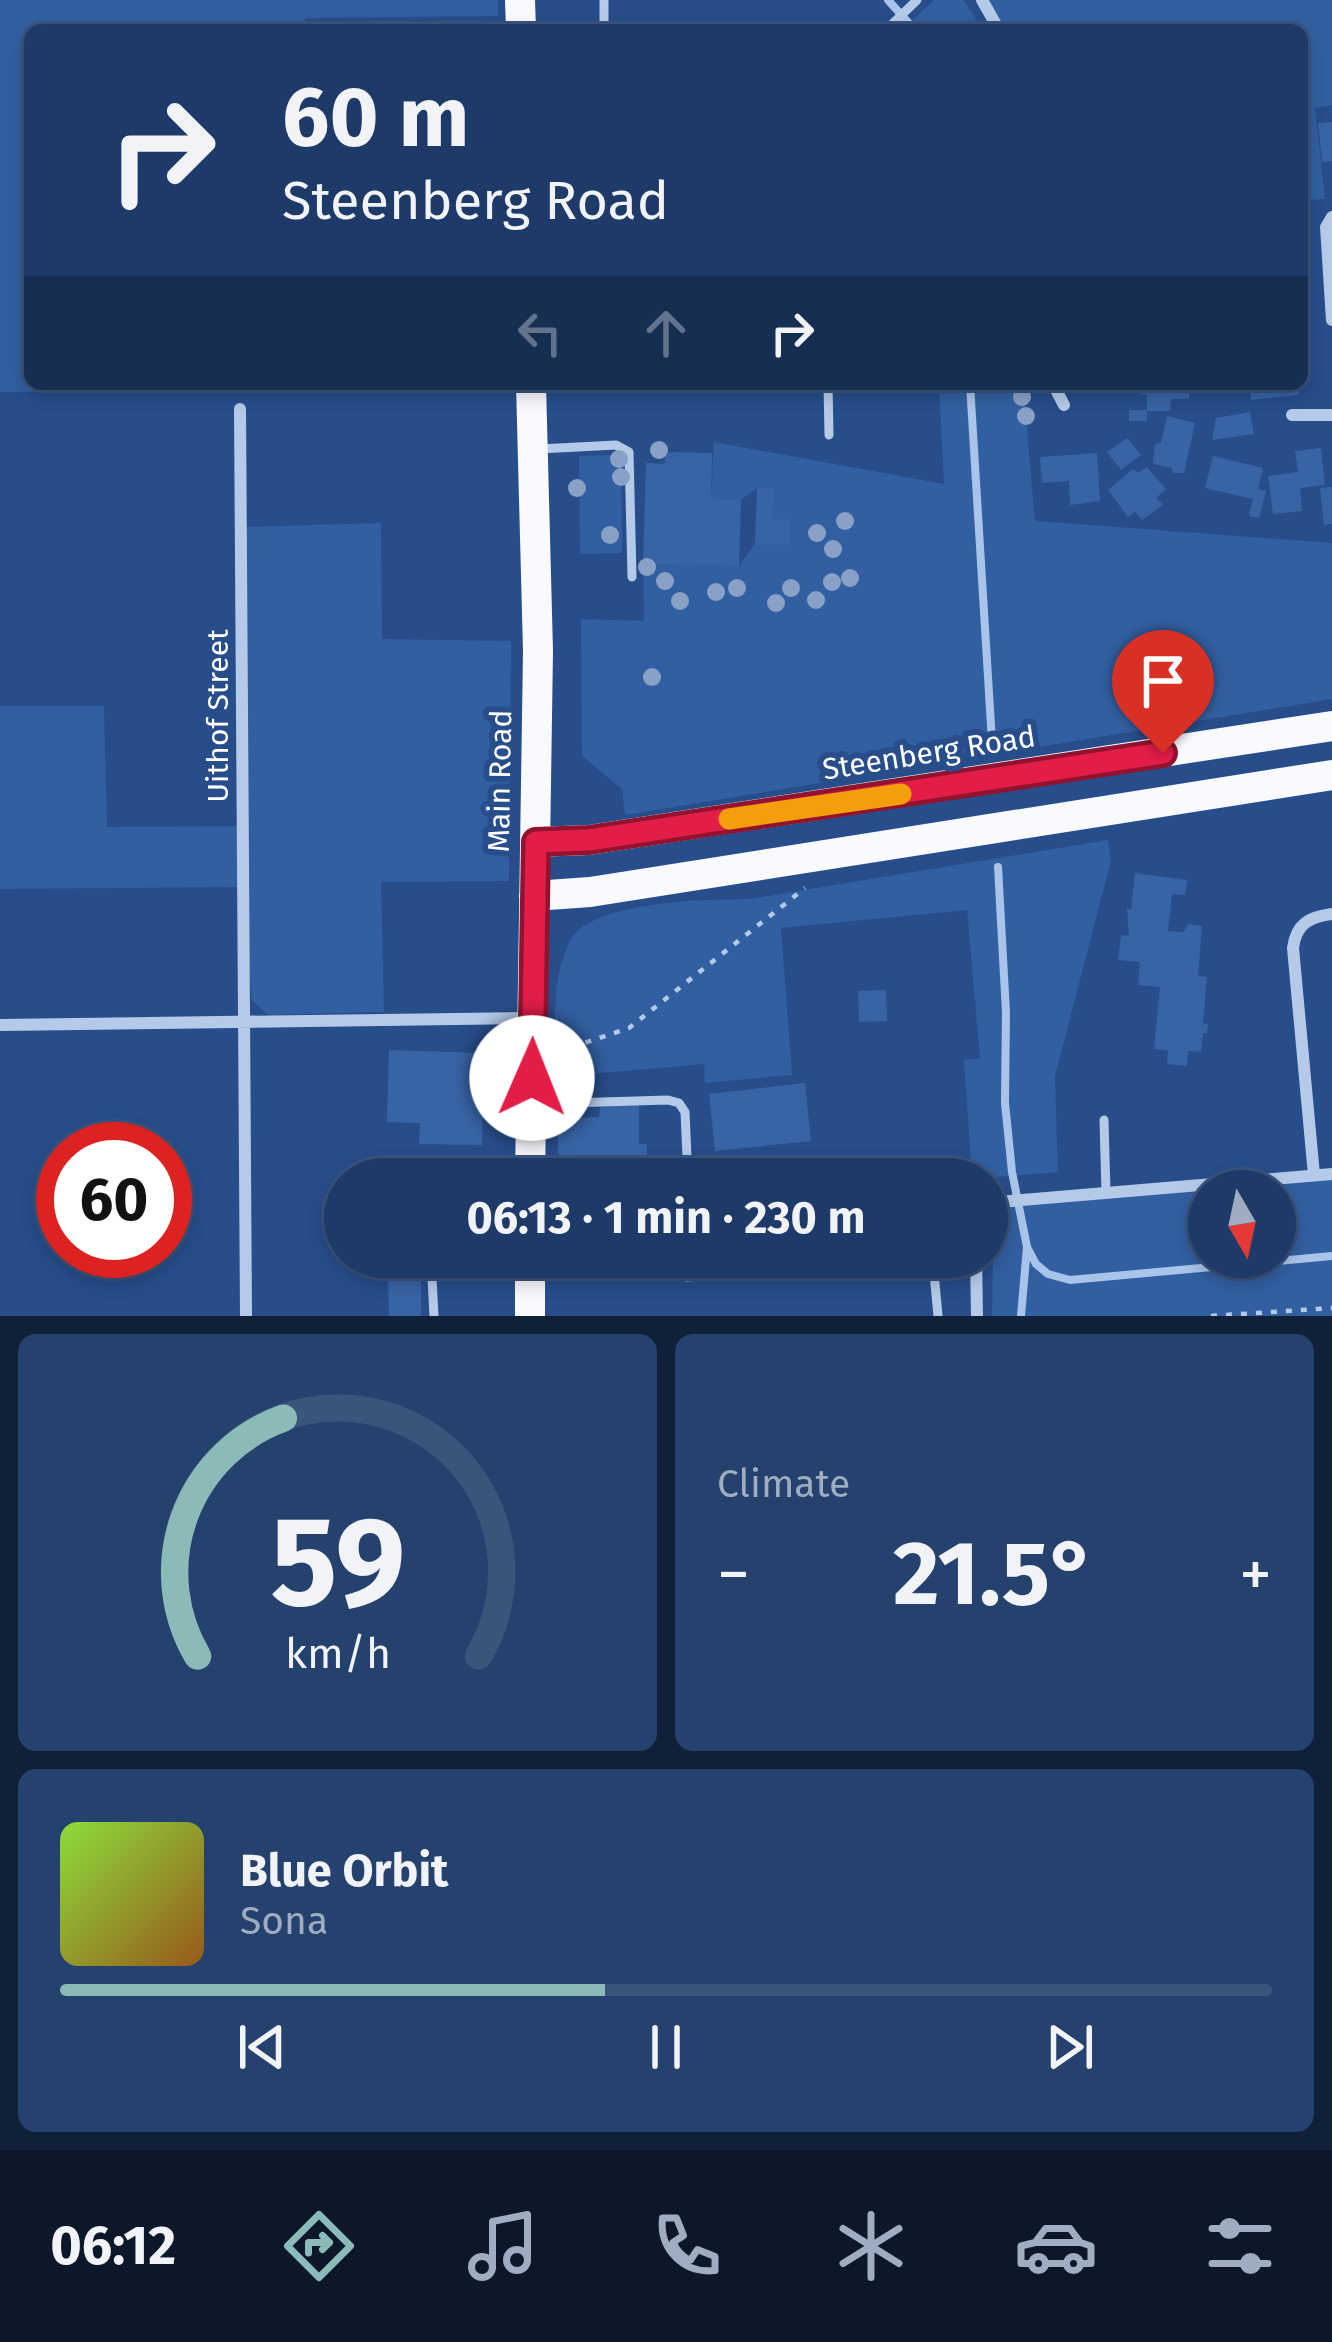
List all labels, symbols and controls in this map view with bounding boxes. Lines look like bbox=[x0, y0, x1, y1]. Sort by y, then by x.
text: 60 m bbox=[282, 67, 469, 168]
icon: right bbox=[84, 72, 240, 228]
text: Steenberg Road bbox=[282, 169, 669, 233]
icon: left bbox=[507, 300, 573, 366]
icon: ahead bbox=[633, 300, 699, 366]
icon: right bbox=[759, 300, 825, 366]
street label: Uithof Street bbox=[200, 629, 236, 803]
pin bbox=[1112, 630, 1214, 753]
icon: arrive bbox=[1130, 648, 1196, 714]
street label: Main Road bbox=[481, 709, 519, 853]
street label: Steenberg Road bbox=[820, 718, 1038, 788]
position arrow bbox=[469, 1015, 595, 1141]
speed limit sign: 60 bbox=[36, 1122, 192, 1278]
north arrow bbox=[1188, 1170, 1296, 1278]
map controls bbox=[1188, 1170, 1296, 1278]
text: 06:13 · 1 min · 230 m bbox=[466, 1191, 866, 1245]
text: Climate bbox=[717, 1461, 850, 1507]
text: 59 bbox=[270, 1488, 405, 1638]
text: 21.5° bbox=[893, 1520, 1096, 1628]
text: − bbox=[717, 1535, 750, 1614]
text: + bbox=[1239, 1535, 1272, 1614]
text: km/h bbox=[284, 1627, 391, 1678]
text: Blue Orbit bbox=[240, 1844, 448, 1898]
text: Sona bbox=[240, 1898, 328, 1944]
icon: previous bbox=[229, 2014, 295, 2080]
icon: pause bbox=[633, 2014, 699, 2080]
icon: next bbox=[1037, 2014, 1103, 2080]
icon: directions bbox=[277, 2204, 361, 2288]
icon: music bbox=[461, 2204, 545, 2288]
icon: phone bbox=[645, 2204, 729, 2288]
icon: climate bbox=[829, 2204, 913, 2288]
icon: car bbox=[1014, 2204, 1098, 2288]
icon: filters bbox=[1198, 2204, 1282, 2288]
text: 06:12 bbox=[50, 2214, 176, 2278]

